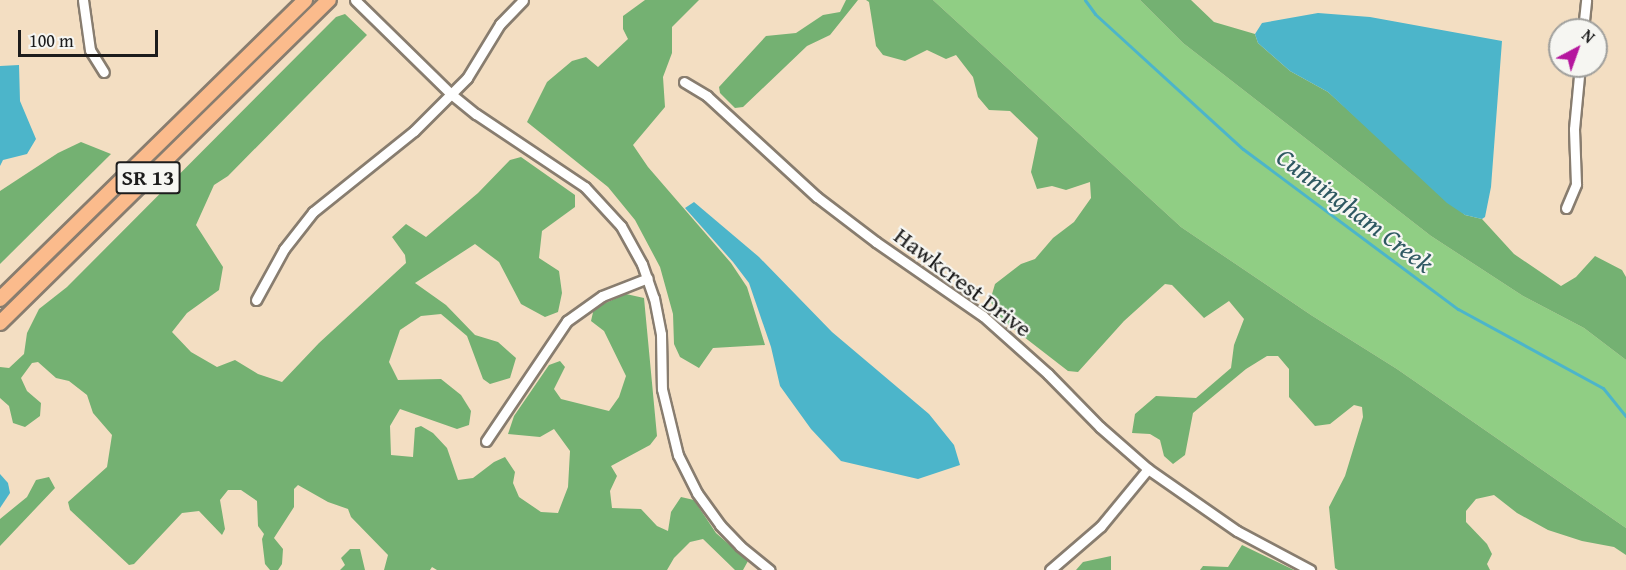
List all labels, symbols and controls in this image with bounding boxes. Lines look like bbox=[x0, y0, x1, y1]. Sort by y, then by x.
scale bar bbox=[21, 18, 160, 56]
north arrow bbox=[1548, 18, 1608, 78]
text: N bbox=[1577, 23, 1600, 48]
text: 100 m bbox=[29, 27, 74, 54]
water label: Cunningham Creek bbox=[1271, 141, 1439, 279]
road number: SR 13 bbox=[115, 159, 181, 197]
street label: Hawkcrest Drive bbox=[889, 221, 1037, 343]

